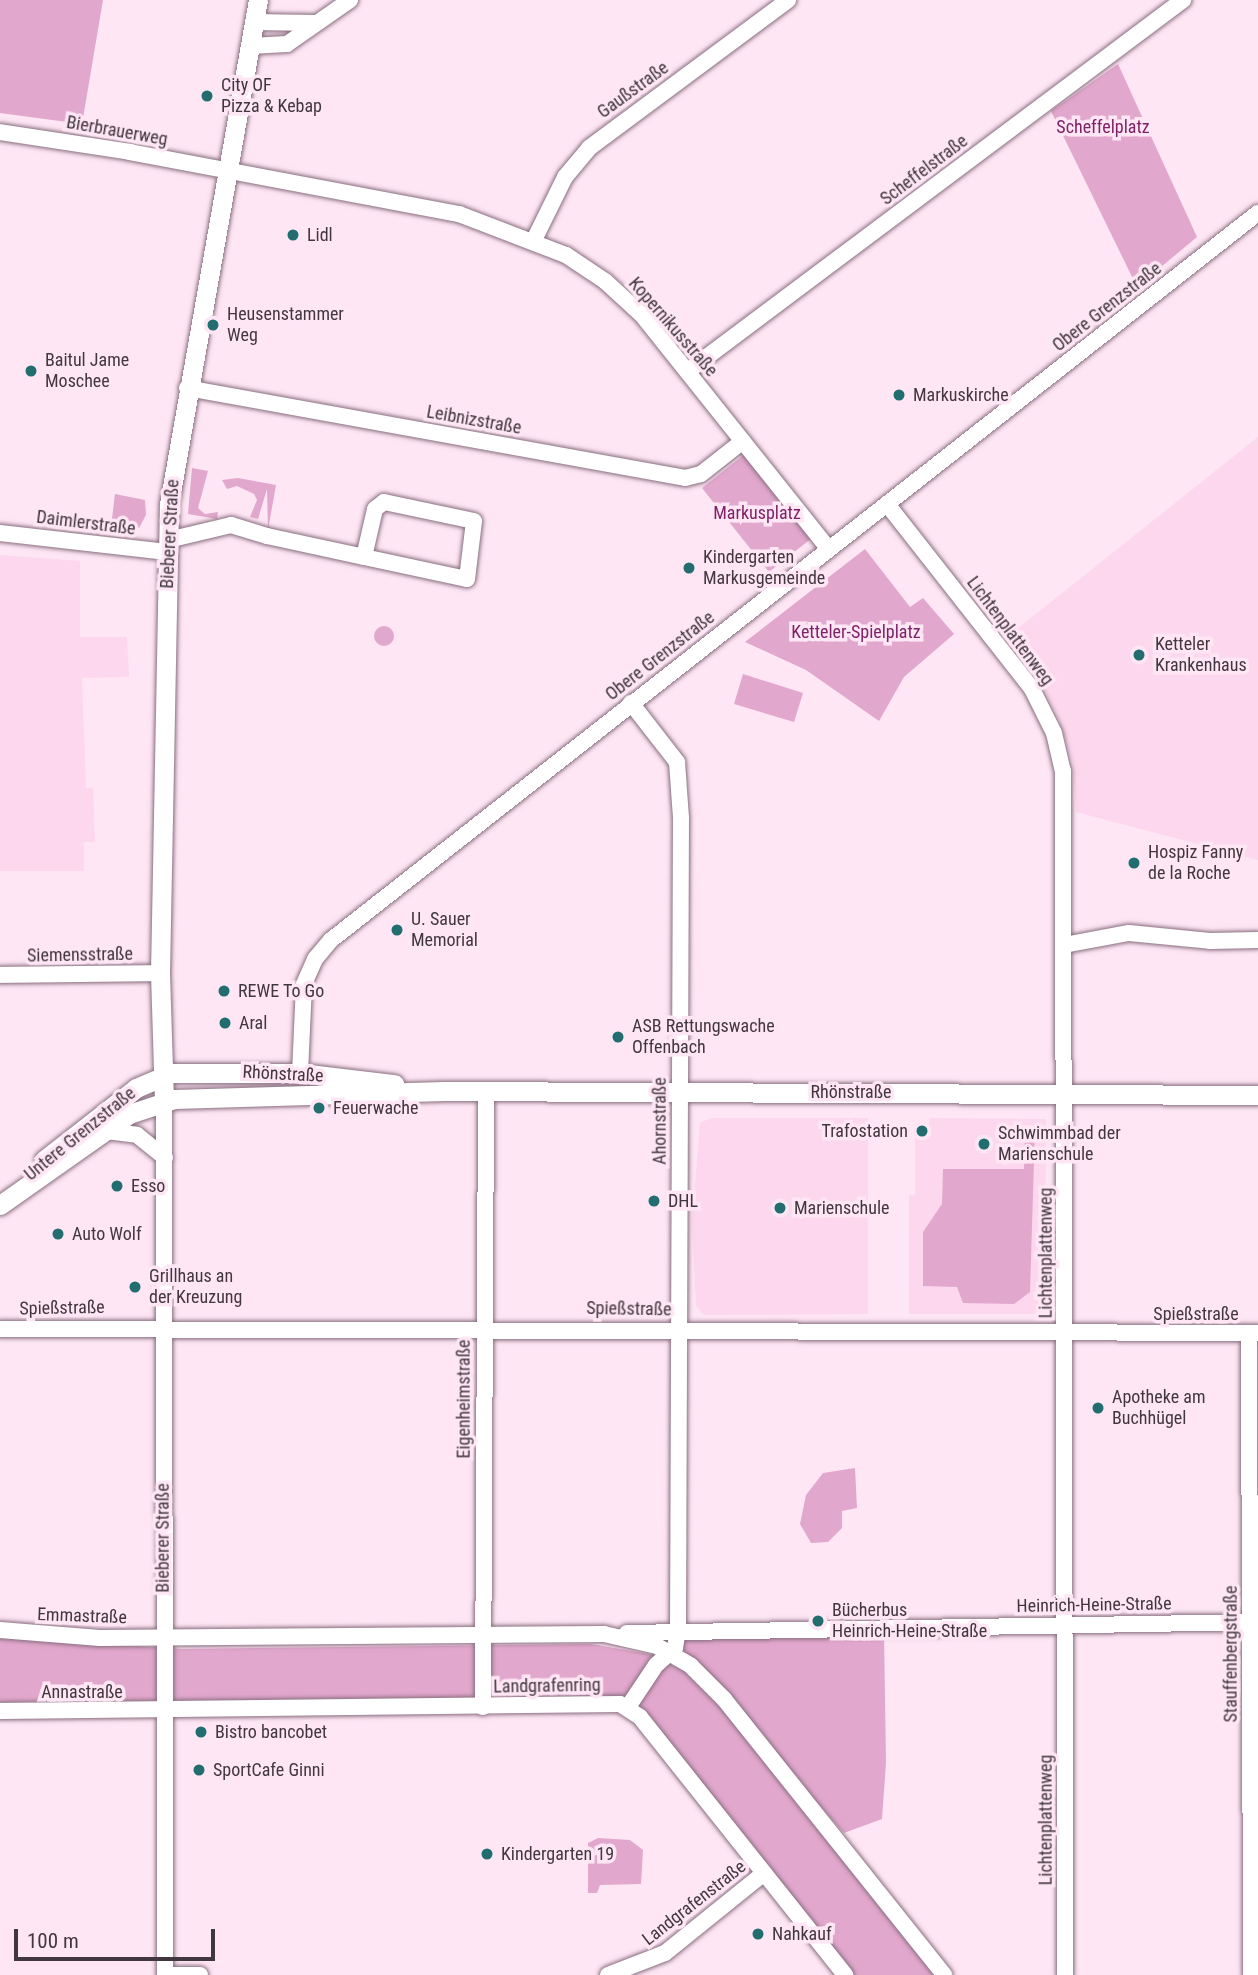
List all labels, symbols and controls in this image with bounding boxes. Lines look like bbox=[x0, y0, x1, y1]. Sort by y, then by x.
street label: Gaußstraße bbox=[593, 57, 673, 123]
place label: City OF Pizza & Kebap bbox=[221, 75, 322, 118]
marker: City OF Pizza & Kebap bbox=[199, 88, 215, 104]
street label: Bierbrauerweg bbox=[65, 111, 169, 151]
park label: Scheffelplatz bbox=[1056, 116, 1150, 138]
street label: Scheffelstraße bbox=[876, 130, 972, 210]
place label: Lidl bbox=[307, 224, 333, 246]
marker: Lidl bbox=[285, 227, 301, 243]
street label: Obere Grenzstraße bbox=[1048, 258, 1166, 356]
street label: Kopernikusstraße bbox=[624, 273, 722, 381]
place label: Heusenstammer Weg bbox=[227, 304, 344, 346]
marker: Heusenstammer Weg bbox=[205, 317, 221, 333]
place label: Baitul Jame Moschee bbox=[45, 350, 129, 392]
marker: Baitul Jame Moschee bbox=[23, 363, 39, 379]
place label: Markuskirche bbox=[913, 384, 1009, 406]
marker: Markuskirche bbox=[891, 387, 907, 403]
street label: Leibnizstraße bbox=[425, 401, 523, 439]
street label: Bieberer Straße bbox=[156, 479, 184, 589]
park label: Markusplatz bbox=[713, 502, 801, 524]
street label: Daimlerstraße bbox=[35, 506, 137, 540]
place label: Kindergarten Markusgemeinde bbox=[703, 547, 825, 590]
marker: Kindergarten Markusgemeinde bbox=[681, 560, 697, 576]
street label: Lichtenplattenweg bbox=[962, 572, 1058, 690]
street label: Obere Grenzstraße bbox=[601, 607, 719, 705]
park label: Ketteler-Spielplatz bbox=[791, 621, 921, 643]
place label: Ketteler Krankenhaus bbox=[1155, 634, 1247, 676]
marker: Ketteler Krankenhaus bbox=[1129, 645, 1149, 665]
place label: Hospiz Fanny de la Roche bbox=[1148, 842, 1243, 884]
marker: Hospiz Fanny de la Roche bbox=[1126, 855, 1142, 871]
place label: U. Sauer Memorial bbox=[411, 909, 478, 951]
marker: U. Sauer Memorial bbox=[389, 922, 405, 938]
street label: Siemensstraße bbox=[27, 943, 133, 967]
place label: REWE To Go bbox=[238, 980, 325, 1002]
marker: REWE To Go bbox=[216, 983, 232, 999]
place label: Aral bbox=[239, 1012, 267, 1034]
marker: Aral bbox=[217, 1015, 233, 1031]
place label: ASB Rettungswache Offenbach bbox=[632, 1016, 775, 1058]
marker: ASB Rettungswache Offenbach bbox=[610, 1029, 626, 1045]
street label: Rhönstraße bbox=[242, 1061, 324, 1087]
street label: Ahornstraße bbox=[649, 1077, 671, 1165]
street label: Rhönstraße bbox=[810, 1081, 892, 1103]
street label: Untere Grenzstraße bbox=[20, 1083, 140, 1185]
place label: Feuerwache bbox=[333, 1097, 418, 1119]
marker: Feuerwache bbox=[311, 1100, 327, 1116]
place label: Trafostation bbox=[821, 1120, 908, 1142]
marker: Trafostation bbox=[914, 1123, 930, 1139]
place label: Schwimmbad der Marienschule bbox=[998, 1123, 1121, 1166]
marker: Schwimmbad der Marienschule bbox=[976, 1136, 992, 1152]
place label: Esso bbox=[131, 1175, 165, 1197]
marker: Esso bbox=[109, 1178, 125, 1194]
street label: Lichtenplattenweg bbox=[1035, 1188, 1057, 1318]
place label: DHL bbox=[668, 1190, 698, 1212]
marker: DHL bbox=[646, 1193, 662, 1209]
place label: Marienschule bbox=[794, 1197, 889, 1219]
marker: Marienschule bbox=[772, 1200, 788, 1216]
place label: Auto Wolf bbox=[72, 1223, 142, 1245]
marker: Auto Wolf bbox=[50, 1226, 66, 1242]
place label: Grillhaus an der Kreuzung bbox=[149, 1266, 242, 1308]
marker: Grillhaus an der Kreuzung bbox=[127, 1279, 143, 1295]
street label: Spießstraße bbox=[19, 1296, 105, 1320]
street label: Spießstraße bbox=[586, 1297, 672, 1321]
street label: Spießstraße bbox=[1153, 1303, 1239, 1325]
street label: Eigenheimstraße bbox=[453, 1339, 475, 1459]
place label: Apotheke am Buchhügel bbox=[1112, 1387, 1205, 1430]
marker: Apotheke am Buchhügel bbox=[1090, 1400, 1106, 1416]
street label: Bieberer Straße bbox=[152, 1483, 174, 1593]
street label: Stauffenbergstraße bbox=[1220, 1586, 1242, 1722]
street label: Heinrich-Heine-Straße bbox=[1016, 1593, 1172, 1617]
place label: Bücherbus Heinrich-Heine-Straße bbox=[832, 1600, 987, 1642]
street label: Emmastraße bbox=[37, 1604, 127, 1628]
marker: Bücherbus Heinrich-Heine-Straße bbox=[810, 1613, 826, 1629]
street label: Landgrafenring bbox=[493, 1674, 601, 1698]
street label: Annastraße bbox=[41, 1681, 123, 1703]
place label: Bistro bancobet bbox=[215, 1721, 327, 1743]
marker: Bistro bancobet bbox=[193, 1724, 209, 1740]
street label: Lichtenplattenweg bbox=[1035, 1755, 1057, 1885]
place label: SportCafe Ginni bbox=[213, 1759, 325, 1781]
marker: SportCafe Ginni bbox=[191, 1762, 207, 1778]
place label: Kindergarten 19 bbox=[501, 1843, 614, 1865]
marker: Kindergarten 19 bbox=[479, 1846, 495, 1862]
street label: Landgrafenstraße bbox=[638, 1856, 750, 1950]
scale bar bbox=[18, 1916, 219, 1960]
place label: Nahkauf bbox=[772, 1923, 832, 1945]
marker: Nahkauf bbox=[750, 1926, 766, 1942]
text: 100 m bbox=[27, 1929, 79, 1953]

